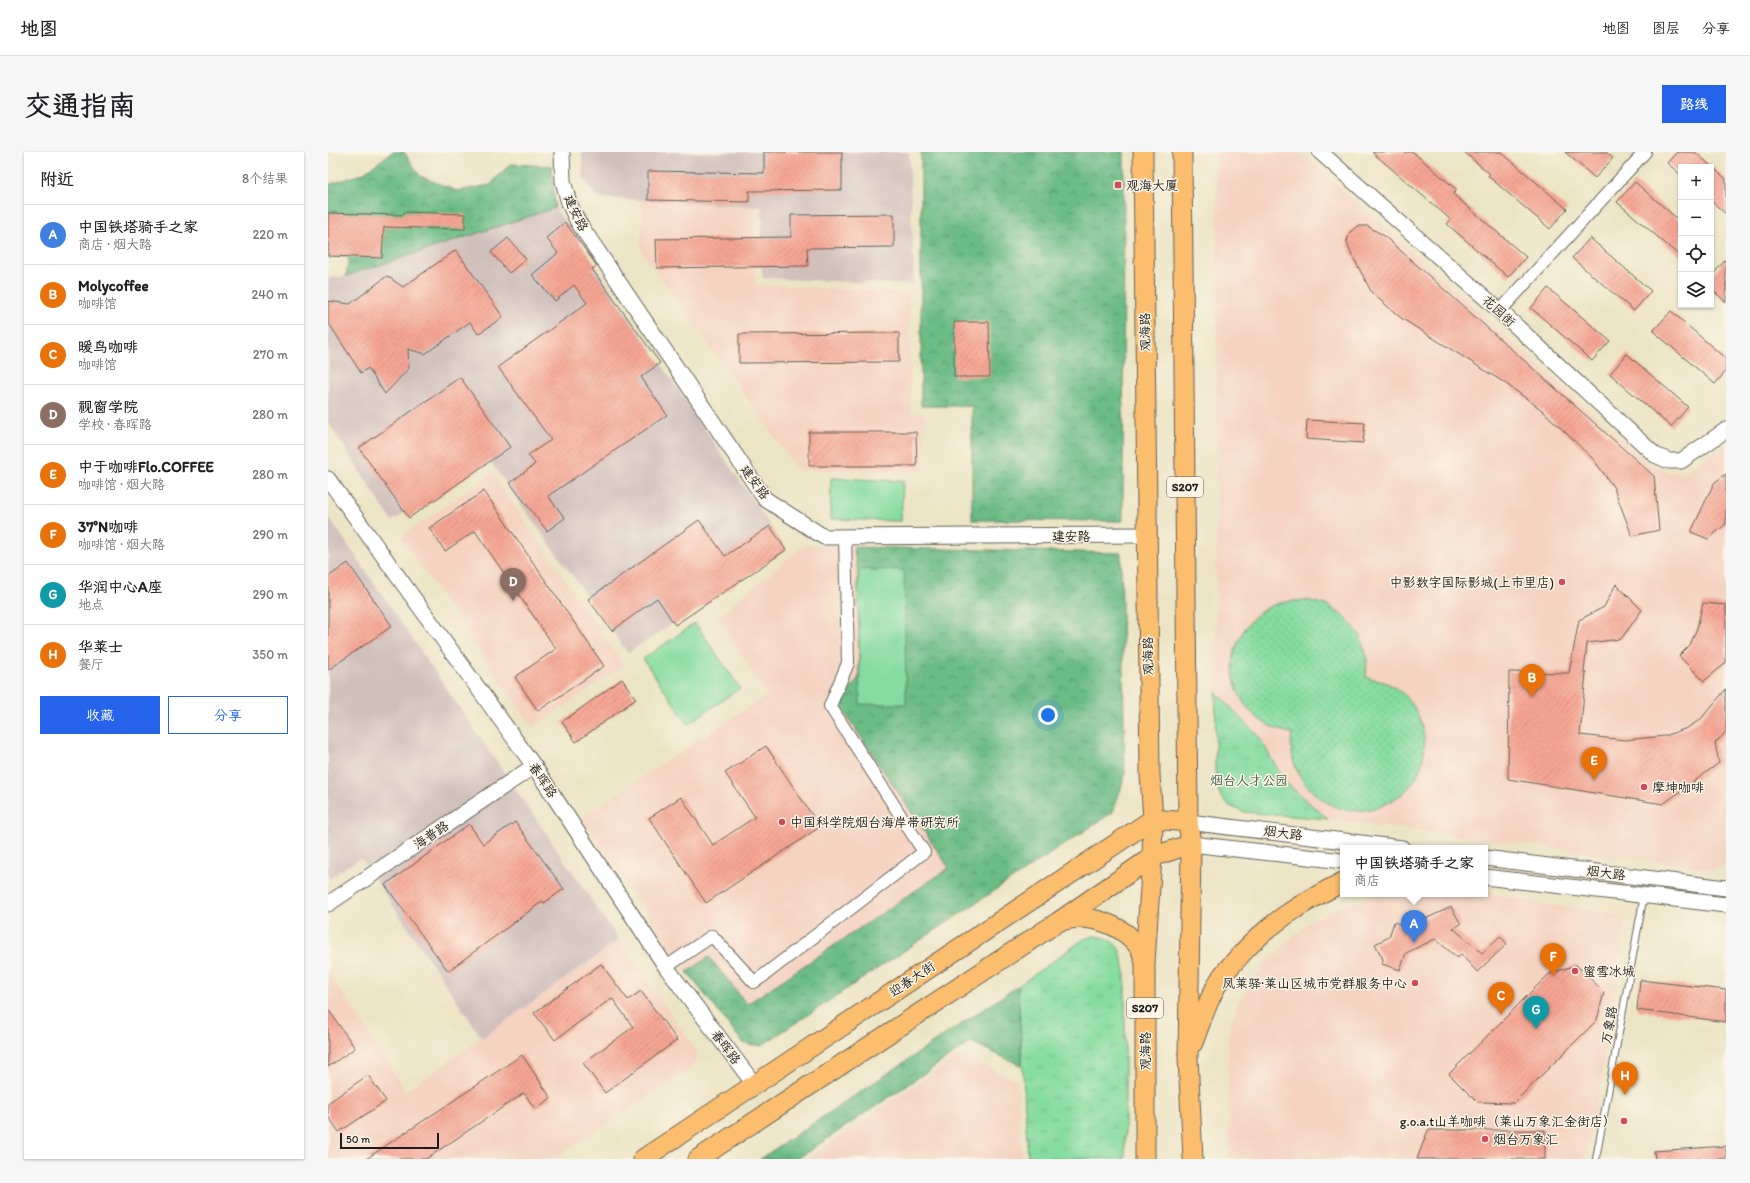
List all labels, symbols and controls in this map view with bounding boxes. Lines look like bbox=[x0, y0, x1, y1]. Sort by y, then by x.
text: 地图 bbox=[20, 17, 58, 40]
text: 地图 bbox=[1602, 20, 1630, 37]
text: 图层 bbox=[1652, 20, 1680, 37]
text: 分享 bbox=[1702, 20, 1730, 37]
button: 路线 bbox=[1662, 85, 1726, 123]
text: 交通指南 bbox=[24, 88, 136, 122]
map controls bbox=[1678, 164, 1714, 308]
button: + bbox=[1678, 164, 1714, 200]
text: 附近 bbox=[40, 169, 74, 189]
text: 8个结果 bbox=[242, 171, 288, 186]
place label: 观海大厦 bbox=[1126, 178, 1178, 193]
marker: 观海大厦 bbox=[1113, 180, 1123, 190]
street label: 建安路 bbox=[561, 192, 591, 234]
button: − bbox=[1678, 200, 1714, 236]
text: 中国铁塔骑手之家 bbox=[78, 218, 198, 236]
text: A bbox=[49, 227, 57, 242]
text: 220 m bbox=[252, 227, 288, 242]
button: locate bbox=[1678, 236, 1714, 272]
text: 商店 · 烟大路 bbox=[78, 237, 152, 252]
button: layers bbox=[1678, 272, 1714, 308]
text: Molycoffee bbox=[78, 277, 149, 295]
text: B bbox=[49, 287, 57, 302]
text: 240 m bbox=[251, 287, 288, 302]
street label: 花园街 bbox=[1479, 292, 1519, 330]
text: 咖啡馆 bbox=[78, 296, 117, 311]
street label: 观海路 bbox=[1137, 312, 1153, 352]
text: 暖鸟咖啡 bbox=[78, 338, 138, 356]
text: C bbox=[49, 347, 57, 362]
text: 270 m bbox=[253, 347, 288, 362]
text: 咖啡馆 bbox=[78, 357, 117, 372]
text: 视窗学院 bbox=[78, 398, 138, 416]
text: D bbox=[49, 407, 57, 422]
text: 280 m bbox=[252, 407, 288, 422]
text: 学校 · 春晖路 bbox=[78, 417, 152, 432]
text: 中于咖啡Flo.COFFEE bbox=[78, 458, 214, 476]
street label: 建安路 bbox=[737, 462, 773, 502]
text: E bbox=[49, 467, 57, 482]
text: 280 m bbox=[252, 467, 288, 482]
text: 咖啡馆 · 烟大路 bbox=[78, 477, 165, 492]
road number: S207 bbox=[1167, 477, 1203, 497]
text: 37°N咖啡 bbox=[78, 518, 138, 536]
text: F bbox=[50, 527, 56, 542]
text: 290 m bbox=[252, 527, 288, 542]
street label: 建安路 bbox=[1051, 529, 1091, 544]
text: 咖啡馆 · 烟大路 bbox=[78, 537, 165, 552]
pin: D bbox=[500, 568, 526, 601]
place label: 中影数字国际影城(上市里店) bbox=[1390, 575, 1554, 590]
marker: 中影数字国际影城(上市里店) bbox=[1557, 577, 1567, 587]
text: 华润中心A座 bbox=[78, 578, 163, 596]
text: G bbox=[49, 587, 57, 602]
text: 290 m bbox=[252, 587, 288, 602]
text: 地点 bbox=[78, 597, 104, 612]
street label: 观海路 bbox=[1140, 636, 1156, 676]
text: 华莱士 bbox=[78, 638, 123, 656]
text: H bbox=[49, 647, 58, 662]
text: 350 m bbox=[252, 647, 288, 662]
text: 餐厅 bbox=[78, 657, 104, 672]
pin: B bbox=[1519, 664, 1545, 697]
button: 收藏 bbox=[40, 696, 160, 734]
button: 分享 bbox=[168, 696, 288, 734]
your location bbox=[1038, 705, 1058, 725]
pin: E bbox=[1581, 747, 1607, 780]
street label: 春晖路 bbox=[526, 760, 560, 800]
park label: 烟台人才公园 bbox=[1210, 773, 1288, 788]
place label: 摩坤咖啡 bbox=[1652, 780, 1704, 795]
marker: 摩坤咖啡 bbox=[1639, 782, 1649, 792]
place label: 中国科学院烟台海岸带研究所 bbox=[790, 815, 959, 830]
marker: 中国科学院烟台海岸带研究所 bbox=[777, 817, 787, 827]
street label: 海普路 bbox=[411, 818, 451, 852]
street label: 烟大路 bbox=[1263, 823, 1303, 843]
popup bbox=[1340, 845, 1488, 897]
text: 中国铁塔骑手之家 bbox=[1354, 854, 1474, 872]
street label: 烟大路 bbox=[1586, 863, 1626, 883]
text: 商店 bbox=[1354, 873, 1380, 888]
pin: A bbox=[1401, 910, 1427, 943]
pin: F bbox=[1540, 943, 1566, 976]
street label: 迎春大街 bbox=[886, 958, 938, 1000]
place label: 蜜雪冰城 bbox=[1583, 964, 1635, 979]
marker: 蜜雪冰城 bbox=[1570, 966, 1580, 976]
place label: 凤莱驿·莱山区城市党群服务中心 bbox=[1222, 976, 1407, 991]
marker: 凤莱驿·莱山区城市党群服务中心 bbox=[1410, 978, 1420, 988]
pin: C bbox=[1488, 982, 1514, 1015]
pin: G bbox=[1523, 996, 1549, 1029]
road number: S207 bbox=[1127, 998, 1163, 1018]
street label: 万象路 bbox=[1598, 1004, 1620, 1046]
street label: 春晖路 bbox=[708, 1027, 744, 1067]
street label: 观海路 bbox=[1138, 1031, 1153, 1071]
pin: H bbox=[1612, 1062, 1638, 1095]
place label: g.o.a.t山羊咖啡（莱山万象汇金街店） bbox=[1400, 1114, 1616, 1129]
marker: g.o.a.t山羊咖啡（莱山万象汇金街店） bbox=[1619, 1116, 1629, 1126]
scale bar bbox=[340, 1131, 439, 1150]
place label: 烟台万象汇 bbox=[1493, 1132, 1558, 1147]
text: 50 m bbox=[346, 1133, 370, 1146]
marker: 烟台万象汇 bbox=[1480, 1134, 1490, 1144]

